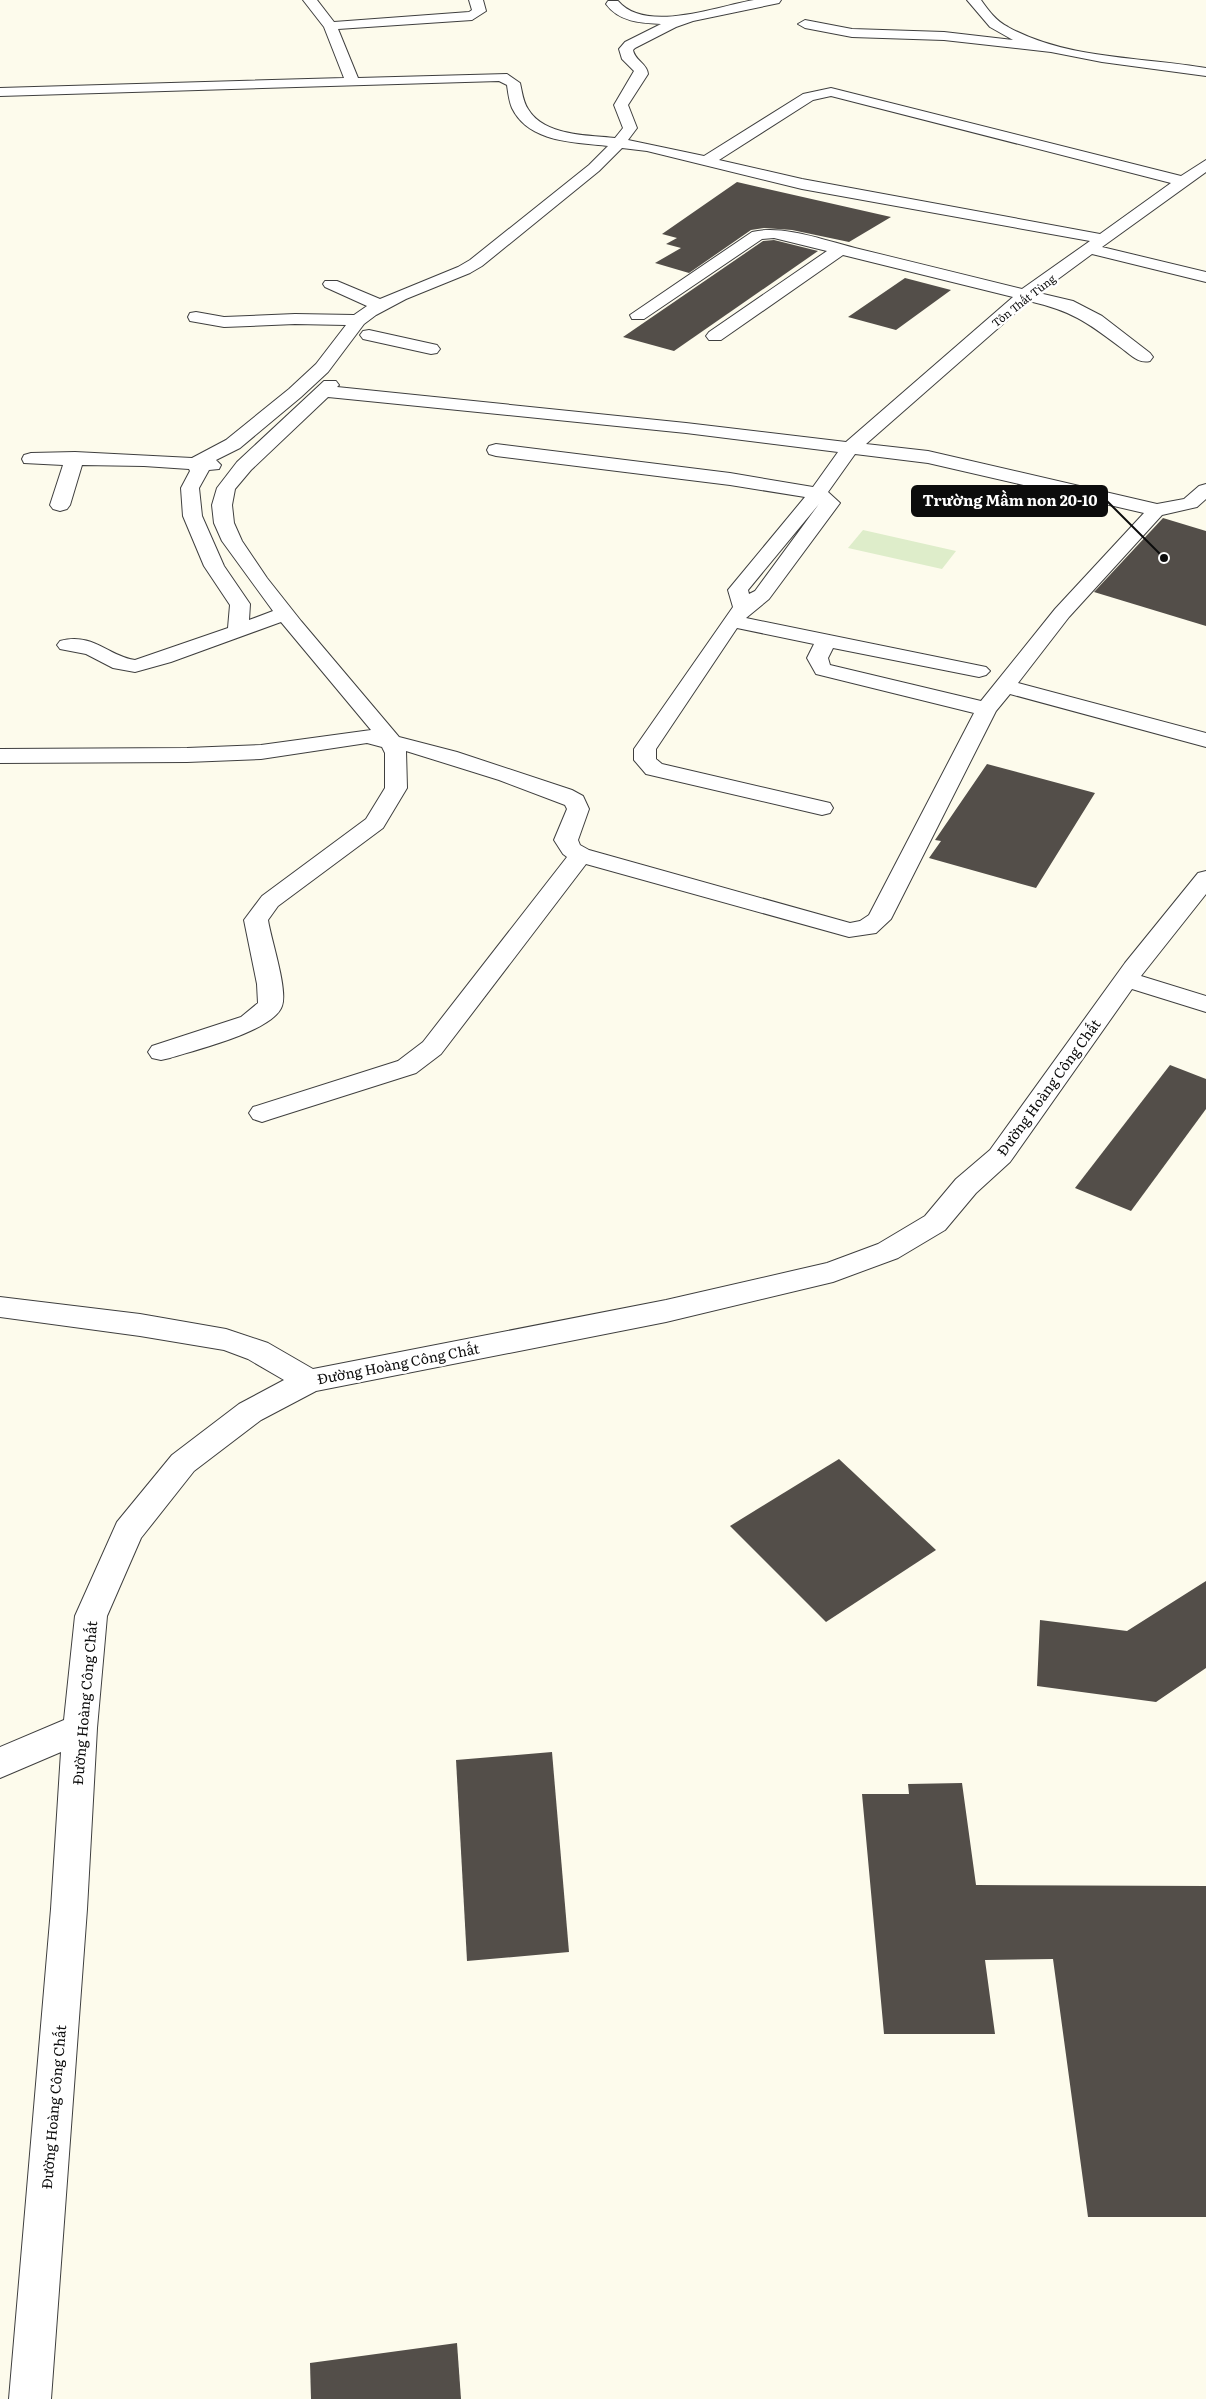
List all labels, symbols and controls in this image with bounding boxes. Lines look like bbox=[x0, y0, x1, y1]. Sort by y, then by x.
street label: Tôn Thất Tùng bbox=[988, 269, 1059, 330]
callout: Trường Mầm non 20-10 bbox=[912, 486, 1107, 516]
text: Trường Mầm non 20-10 bbox=[923, 488, 1097, 511]
street label: Đường Hoàng Công Chất bbox=[991, 1014, 1105, 1160]
street label: Đường Hoàng Công Chất bbox=[315, 1337, 481, 1389]
street label: Đường Hoàng Công Chất bbox=[67, 1620, 101, 1786]
street label: Đường Hoàng Công Chất bbox=[36, 2024, 70, 2190]

